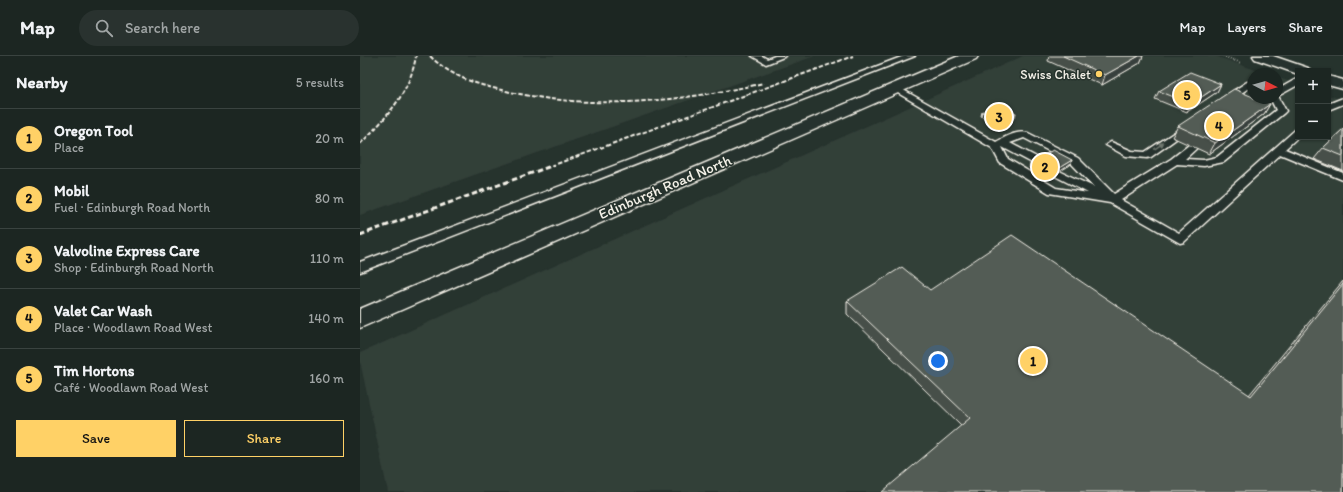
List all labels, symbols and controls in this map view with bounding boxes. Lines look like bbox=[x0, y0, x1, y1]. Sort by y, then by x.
search box bbox=[79, 10, 359, 46]
text: Map bbox=[20, 16, 55, 39]
icon: search bbox=[93, 17, 115, 39]
text: Search here bbox=[125, 19, 200, 37]
text: Map bbox=[1180, 19, 1205, 36]
text: Layers bbox=[1227, 19, 1266, 36]
text: Share bbox=[1288, 19, 1323, 36]
place label: Swiss Chalet bbox=[1020, 67, 1091, 82]
north arrow bbox=[1247, 68, 1283, 104]
map controls bbox=[1295, 68, 1331, 140]
button: + bbox=[1295, 68, 1331, 104]
marker: Swiss Chalet bbox=[1094, 69, 1104, 79]
text: Nearby bbox=[16, 72, 68, 92]
text: 5 results bbox=[296, 75, 344, 90]
pin: 5 bbox=[1174, 80, 1200, 110]
pin: 3 bbox=[986, 102, 1012, 132]
button: − bbox=[1295, 104, 1331, 140]
pin: 4 bbox=[1206, 111, 1232, 141]
text: Oregon Tool bbox=[54, 122, 133, 140]
text: 1 bbox=[26, 131, 32, 146]
text: 20 m bbox=[315, 131, 344, 146]
text: Place bbox=[54, 140, 84, 155]
one-way arrow bbox=[1154, 142, 1165, 150]
street label: Edinburgh Road North bbox=[596, 151, 734, 223]
pin: 2 bbox=[1032, 152, 1058, 182]
text: Mobil bbox=[54, 182, 89, 200]
text: 2 bbox=[26, 191, 32, 206]
text: 80 m bbox=[315, 191, 344, 206]
text: Fuel · Edinburgh Road North bbox=[54, 200, 210, 215]
text: Valvoline Express Care bbox=[54, 242, 200, 260]
text: 3 bbox=[25, 251, 33, 266]
text: 110 m bbox=[310, 251, 344, 266]
text: Shop · Edinburgh Road North bbox=[54, 260, 214, 275]
text: Valet Car Wash bbox=[54, 302, 152, 320]
text: 4 bbox=[25, 311, 33, 326]
text: 140 m bbox=[308, 311, 344, 326]
text: Place · Woodlawn Road West bbox=[54, 320, 212, 335]
pin: 1 bbox=[1020, 346, 1046, 376]
your location bbox=[928, 351, 948, 371]
text: Tim Hortons bbox=[54, 362, 134, 380]
text: 5 bbox=[26, 371, 32, 386]
text: 160 m bbox=[309, 371, 344, 386]
text: Café · Woodlawn Road West bbox=[54, 380, 208, 395]
button: Save bbox=[16, 420, 176, 457]
button: Share bbox=[184, 420, 344, 457]

